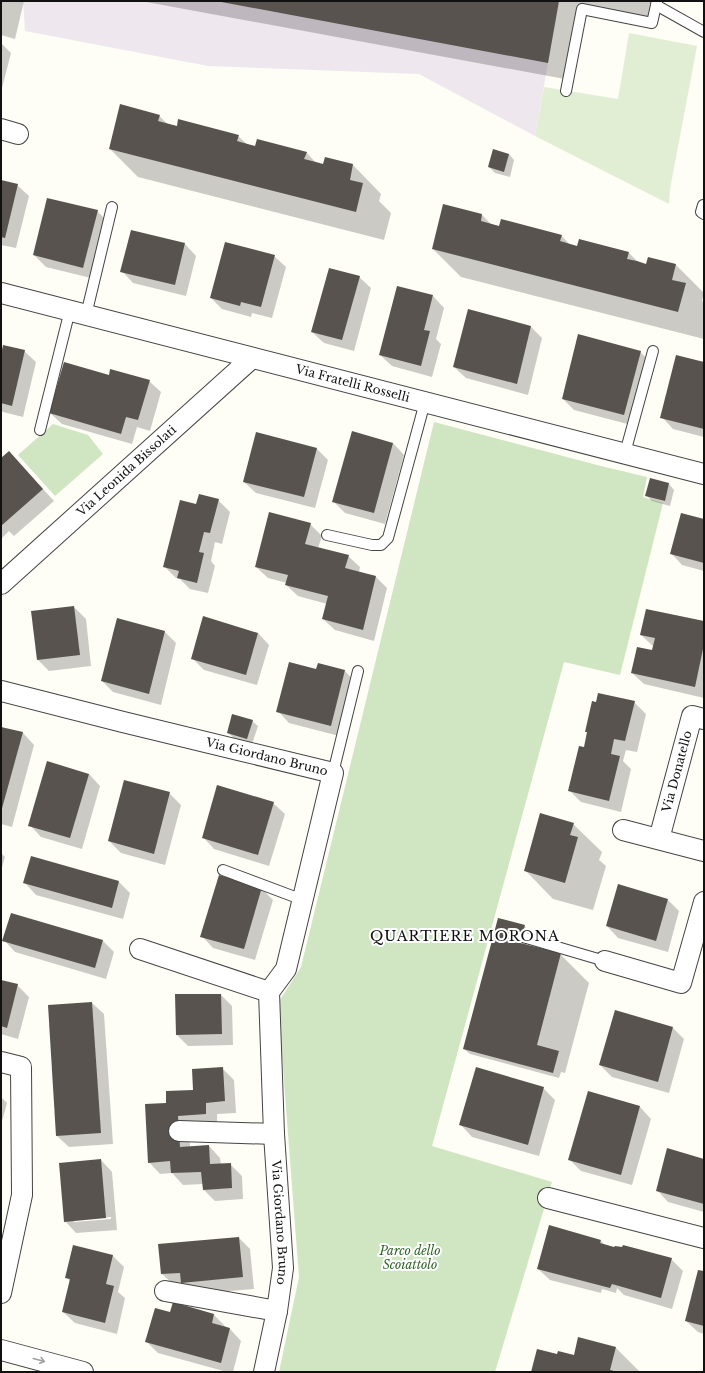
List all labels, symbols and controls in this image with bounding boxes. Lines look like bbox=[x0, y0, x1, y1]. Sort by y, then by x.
street label: Via Fratelli Rosselli bbox=[293, 361, 411, 405]
street label: Via Leonida Bissolati bbox=[73, 422, 179, 520]
street label: Via Donatello bbox=[658, 729, 695, 815]
street label: Via Giordano Bruno bbox=[204, 734, 330, 779]
district label: QUARTIERE MORONA bbox=[370, 927, 560, 945]
street label: Via Giordano Bruno bbox=[269, 1159, 291, 1286]
park label: Parco dello Scoiattolo bbox=[378, 1243, 441, 1272]
one-way arrow bbox=[32, 1357, 45, 1364]

